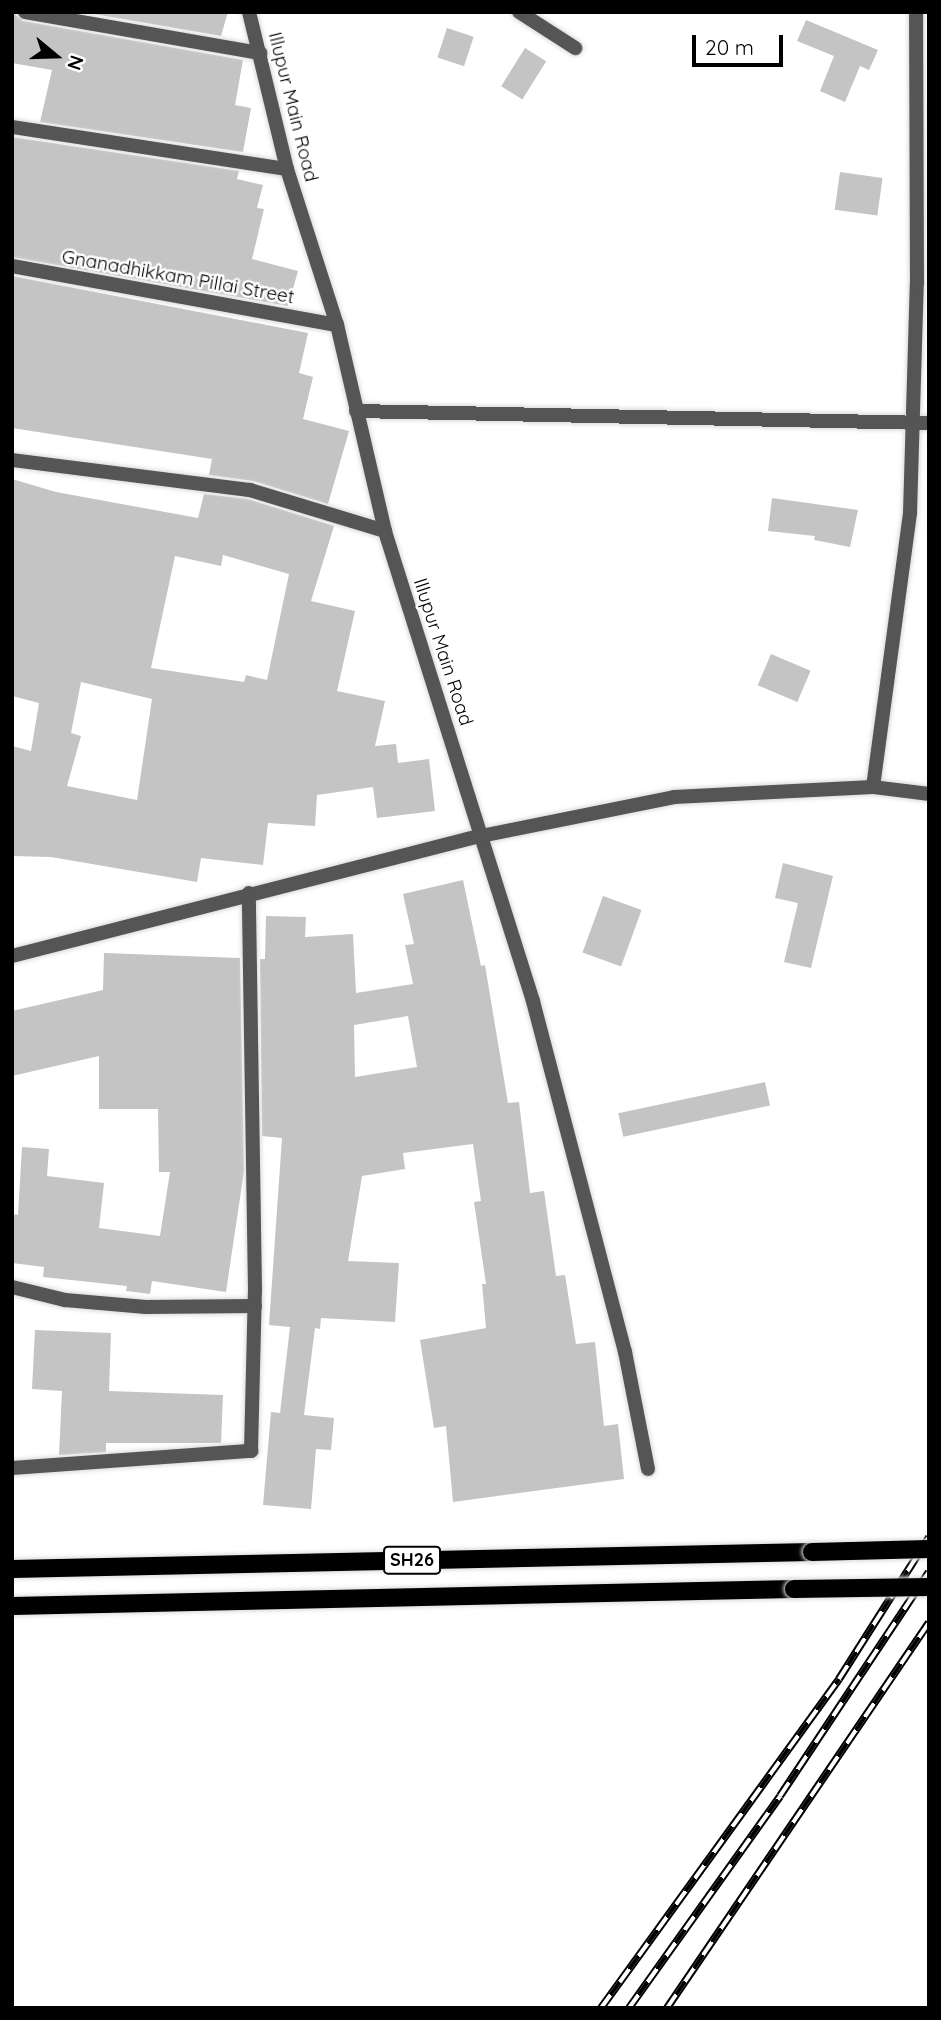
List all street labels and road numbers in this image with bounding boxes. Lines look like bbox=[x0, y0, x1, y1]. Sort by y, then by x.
street label: Illupur Main Road bbox=[263, 30, 323, 184]
street label: Gnanadhikkam Pillai Street bbox=[60, 245, 296, 309]
street label: Illupur Main Road bbox=[408, 575, 478, 729]
road number: SH26 bbox=[382, 1546, 442, 1574]

